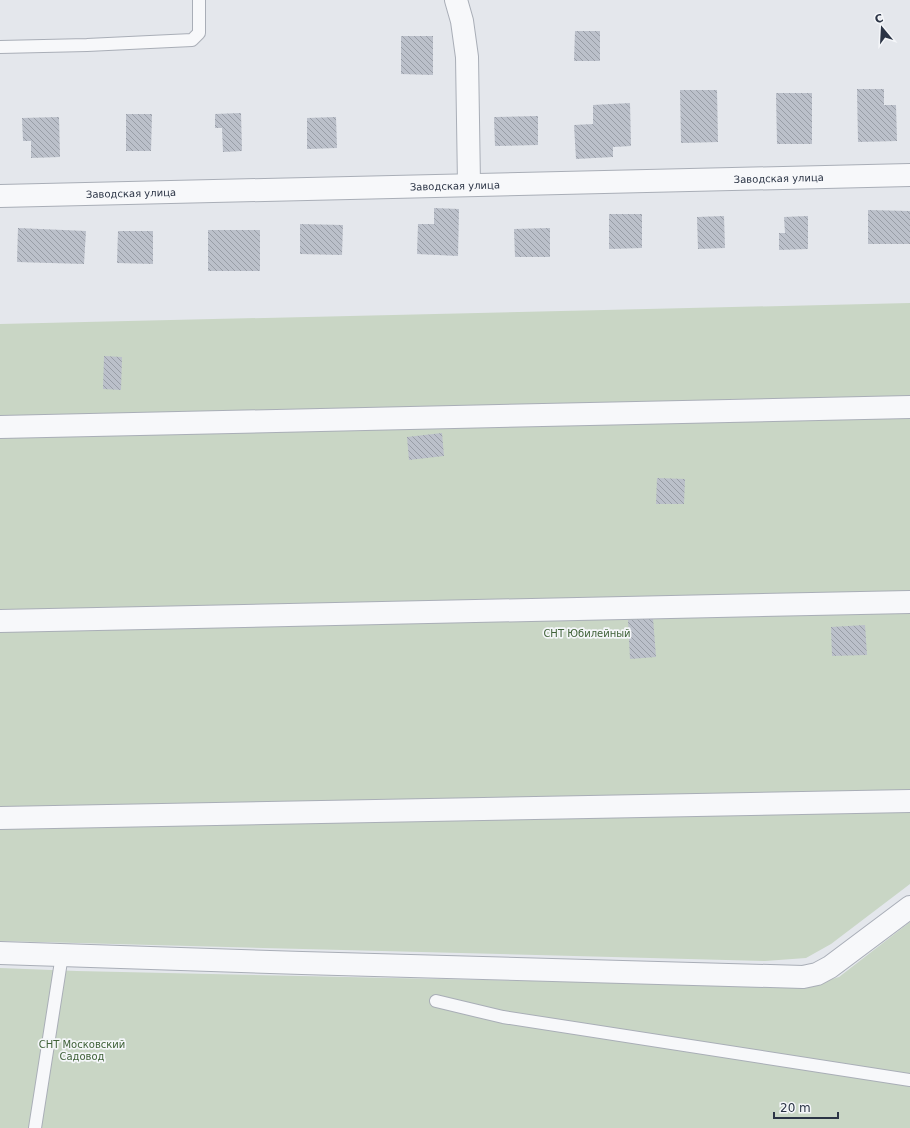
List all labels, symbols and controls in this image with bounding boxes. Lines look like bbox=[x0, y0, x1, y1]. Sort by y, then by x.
north arrow bbox=[862, 8, 902, 48]
text: С bbox=[873, 12, 885, 26]
street label: Заводская улица bbox=[734, 171, 824, 185]
street label: Заводская улица bbox=[410, 179, 500, 192]
street label: Заводская улица bbox=[86, 186, 176, 200]
park label: СНТ Юбилейный bbox=[543, 628, 631, 639]
park label: СНТ Московский Садовод bbox=[39, 1039, 125, 1062]
scale bar bbox=[774, 1094, 838, 1120]
text: 20 m bbox=[780, 1101, 811, 1115]

